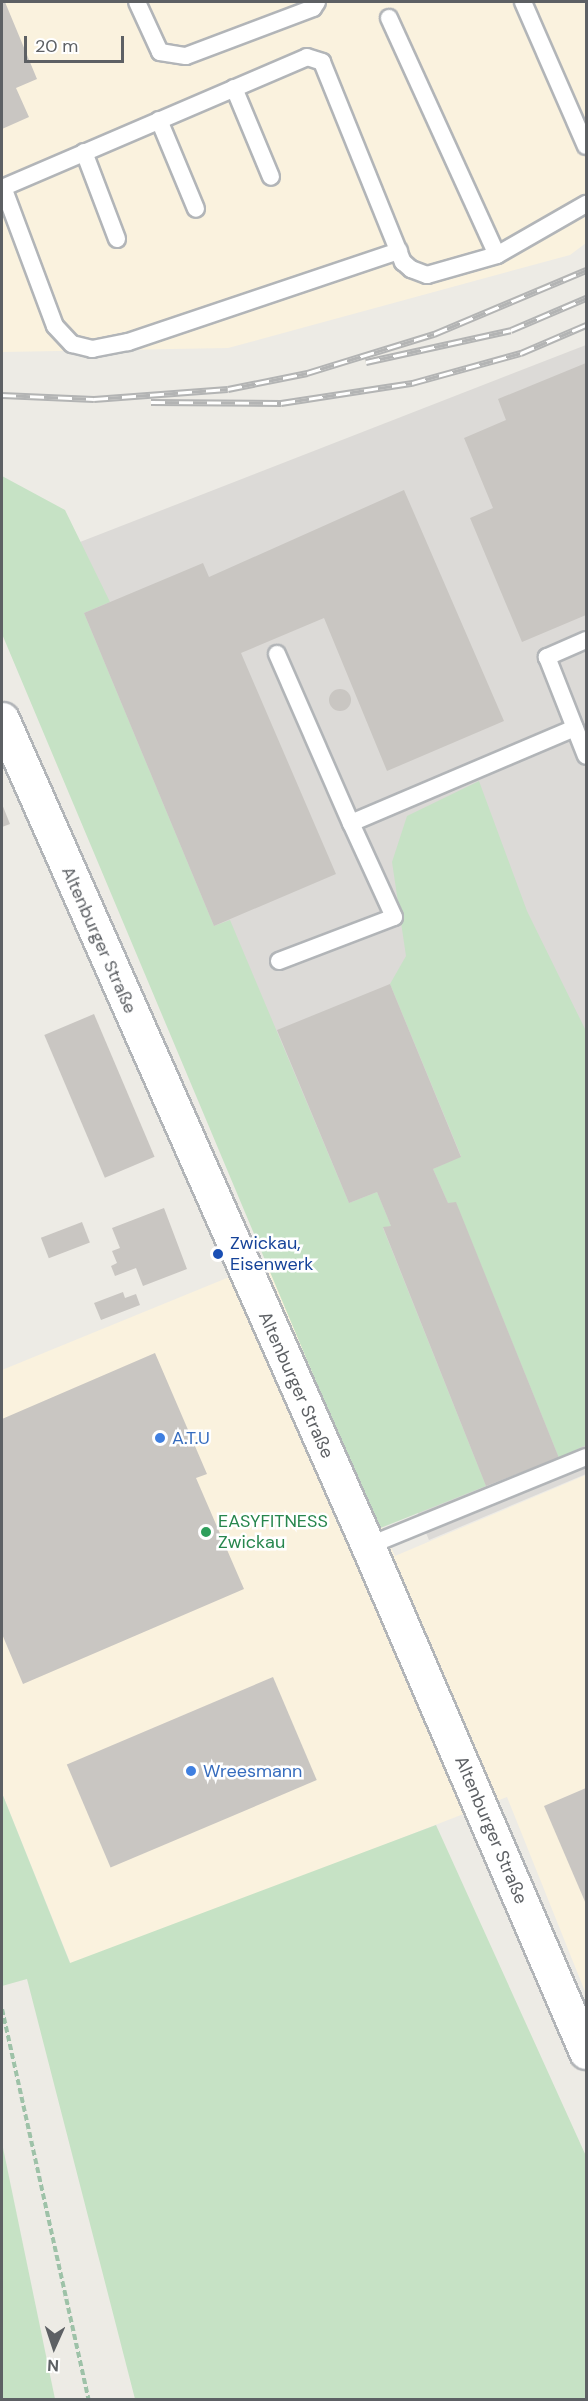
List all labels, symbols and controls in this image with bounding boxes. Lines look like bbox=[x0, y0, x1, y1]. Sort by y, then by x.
scale bar bbox=[27, 24, 128, 62]
text: 20 m bbox=[35, 34, 78, 58]
street label: Altenburger Straße bbox=[57, 863, 141, 1017]
place label: Zwickau, Eisenwerk bbox=[230, 1233, 313, 1276]
marker: Zwickau, Eisenwerk bbox=[211, 1247, 225, 1261]
street label: Altenburger Straße bbox=[254, 1308, 338, 1462]
place label: A.T.U bbox=[172, 1427, 210, 1449]
marker: A.T.U bbox=[153, 1431, 167, 1445]
place label: EASYFITNESS Zwickau bbox=[218, 1511, 328, 1553]
marker: EASYFITNESS Zwickau bbox=[199, 1525, 213, 1539]
street label: Altenburger Straße bbox=[450, 1753, 532, 1907]
place label: Wreesmann bbox=[203, 1760, 302, 1782]
marker: Wreesmann bbox=[184, 1764, 198, 1778]
north arrow bbox=[24, 2317, 84, 2377]
text: N bbox=[47, 2355, 59, 2376]

